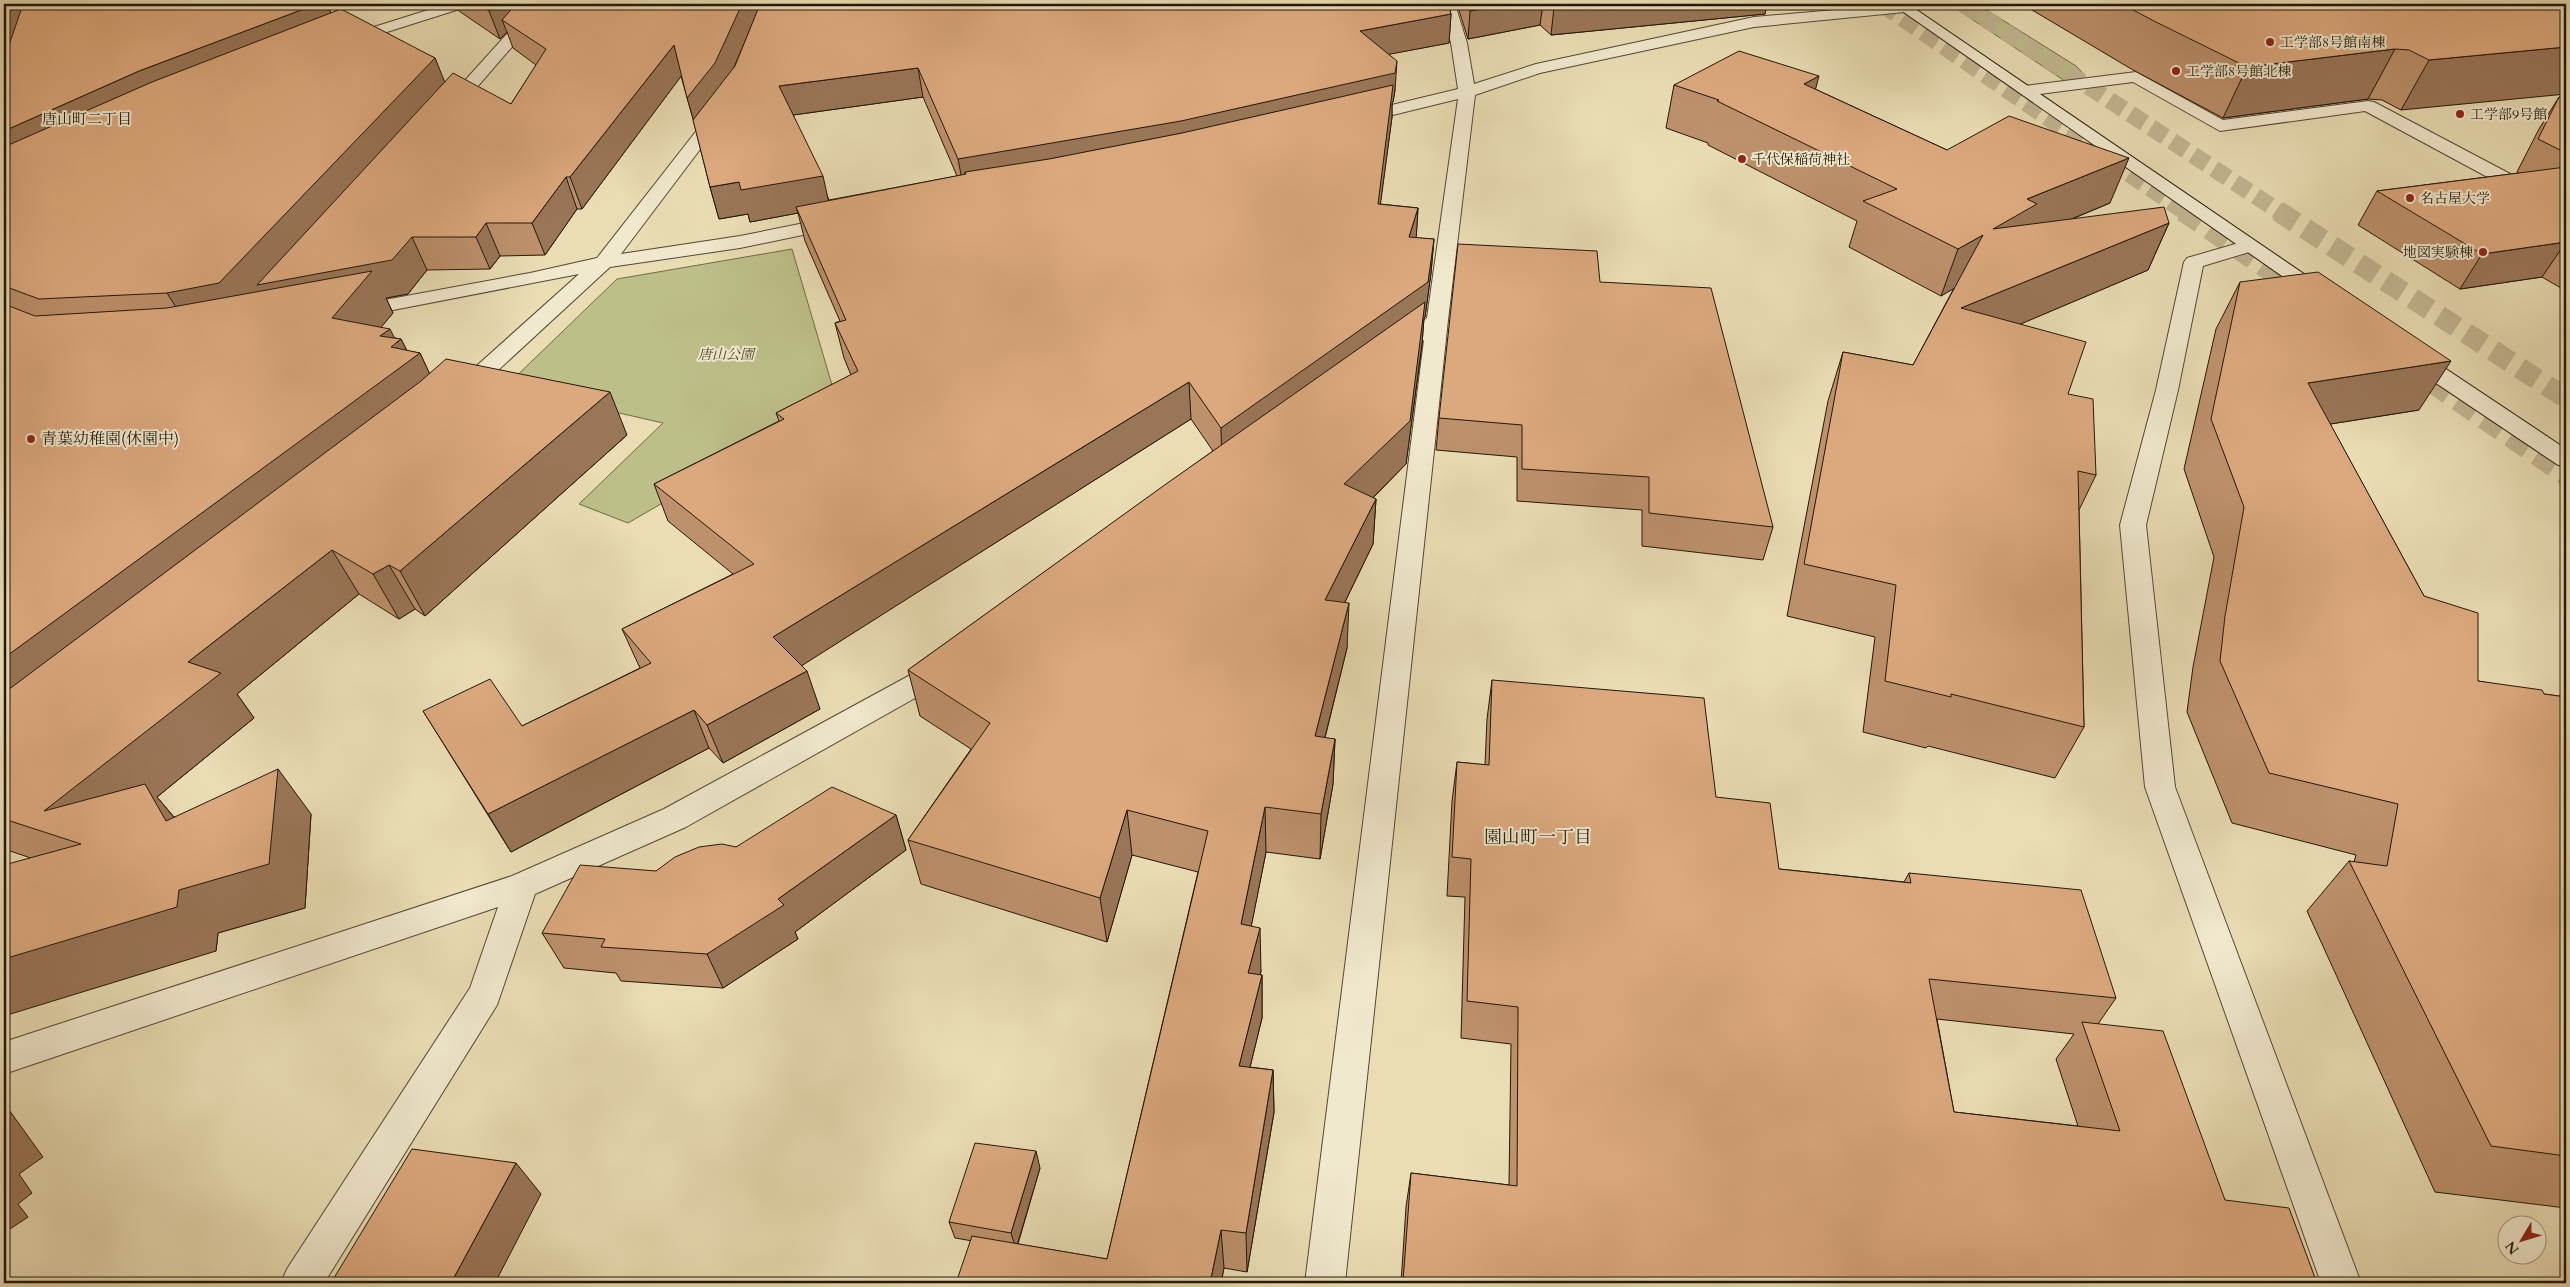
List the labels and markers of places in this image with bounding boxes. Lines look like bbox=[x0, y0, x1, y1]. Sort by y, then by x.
place label: 工学部8号館南棟 bbox=[2280, 33, 2385, 52]
marker: 工学部8号館南棟 bbox=[2264, 36, 2276, 48]
place label: 工学部8号館北棟 bbox=[2186, 62, 2291, 81]
marker: 工学部8号館北棟 bbox=[2170, 65, 2182, 77]
place label: 工学部9号館 bbox=[2470, 105, 2547, 124]
marker: 工学部9号館 bbox=[2454, 108, 2466, 120]
place label: 千代保稲荷神社 bbox=[1752, 150, 1850, 169]
marker: 千代保稲荷神社 bbox=[1736, 153, 1748, 165]
place label: 名古屋大学 bbox=[2420, 189, 2490, 208]
marker: 名古屋大学 bbox=[2404, 192, 2416, 204]
place label: 地図実験棟 bbox=[2403, 243, 2473, 262]
marker: 地図実験棟 bbox=[2477, 246, 2489, 258]
place label: 青葉幼稚園(休園中) bbox=[41, 428, 179, 450]
marker: 青葉幼稚園(休園中) bbox=[25, 433, 37, 445]

